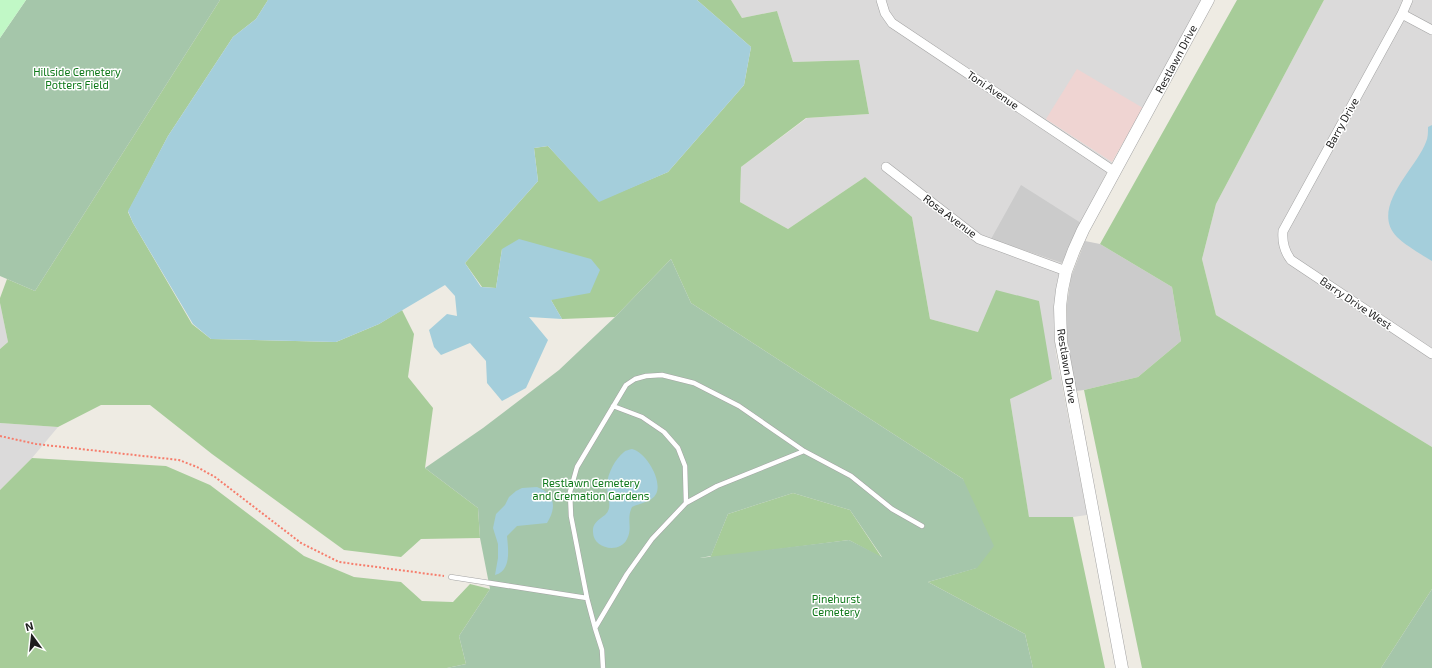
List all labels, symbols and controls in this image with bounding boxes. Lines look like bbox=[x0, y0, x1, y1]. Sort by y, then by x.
street label: Restlawn Drive bbox=[1152, 22, 1199, 95]
park label: Hillside Cemetery Potters Field bbox=[33, 65, 121, 91]
street label: Toni Avenue bbox=[965, 68, 1022, 112]
street label: Barry Drive bbox=[1322, 95, 1361, 150]
street label: Rosa Avenue bbox=[921, 191, 980, 240]
street label: Barry Drive West bbox=[1318, 274, 1395, 331]
street label: Restlawn Drive bbox=[1055, 327, 1080, 404]
park label: Restlawn Cemetery and Cremation Gardens bbox=[533, 476, 650, 502]
park label: Pinehurst Cemetery bbox=[812, 592, 860, 618]
north arrow bbox=[12, 616, 52, 656]
text: N bbox=[24, 619, 35, 633]

